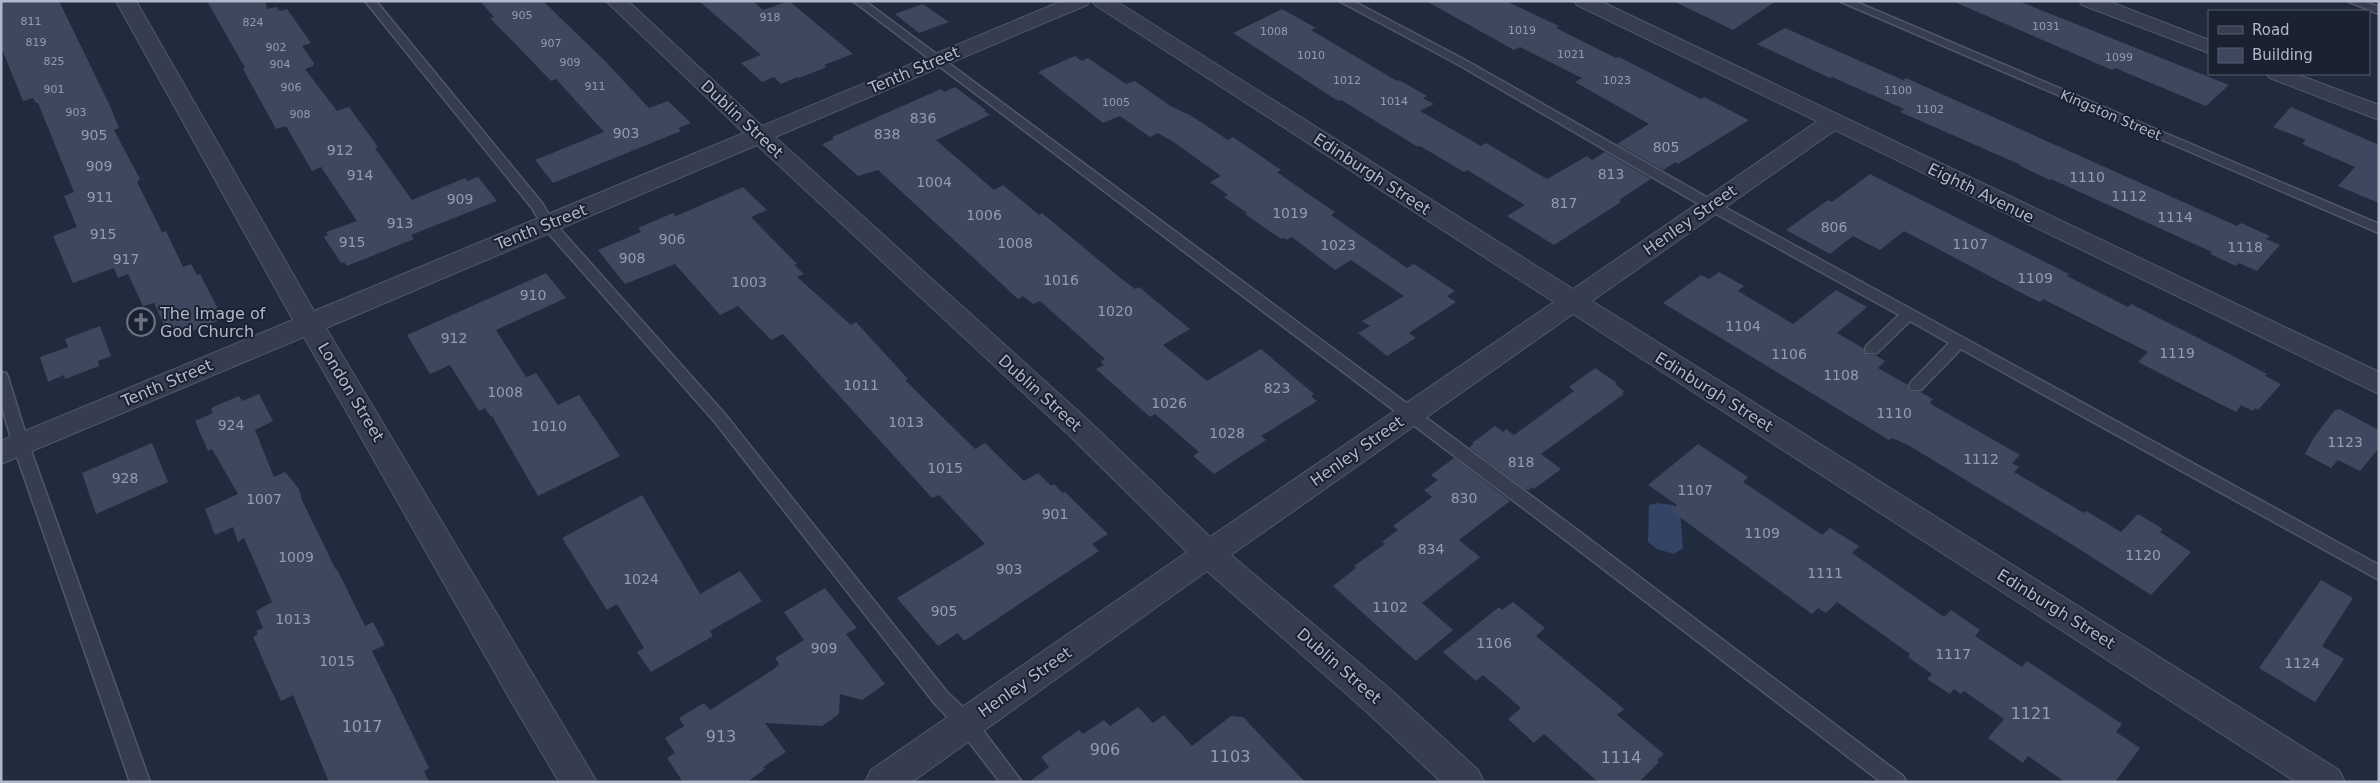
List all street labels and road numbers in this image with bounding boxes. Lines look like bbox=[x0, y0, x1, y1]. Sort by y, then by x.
street label: Tenth Street bbox=[865, 42, 962, 98]
street label: Dublin Street bbox=[697, 76, 787, 162]
street label: Kingston Street bbox=[2058, 87, 2164, 144]
street label: Edinburgh Street bbox=[1310, 129, 1434, 219]
street label: Eighth Avenue bbox=[1925, 159, 2037, 227]
street label: Henley Street bbox=[1640, 181, 1740, 259]
street label: Tenth Street bbox=[491, 200, 590, 254]
street label: London Street bbox=[314, 339, 388, 445]
street label: Edinburgh Street bbox=[1652, 348, 1776, 436]
street label: Dublin Street bbox=[994, 351, 1086, 435]
street label: Tenth Street bbox=[118, 355, 215, 411]
street label: Henley Street bbox=[1307, 412, 1407, 490]
street label: Edinburgh Street bbox=[1994, 565, 2118, 653]
street label: Dublin Street bbox=[1293, 624, 1385, 708]
street label: Henley Street bbox=[975, 643, 1075, 721]

